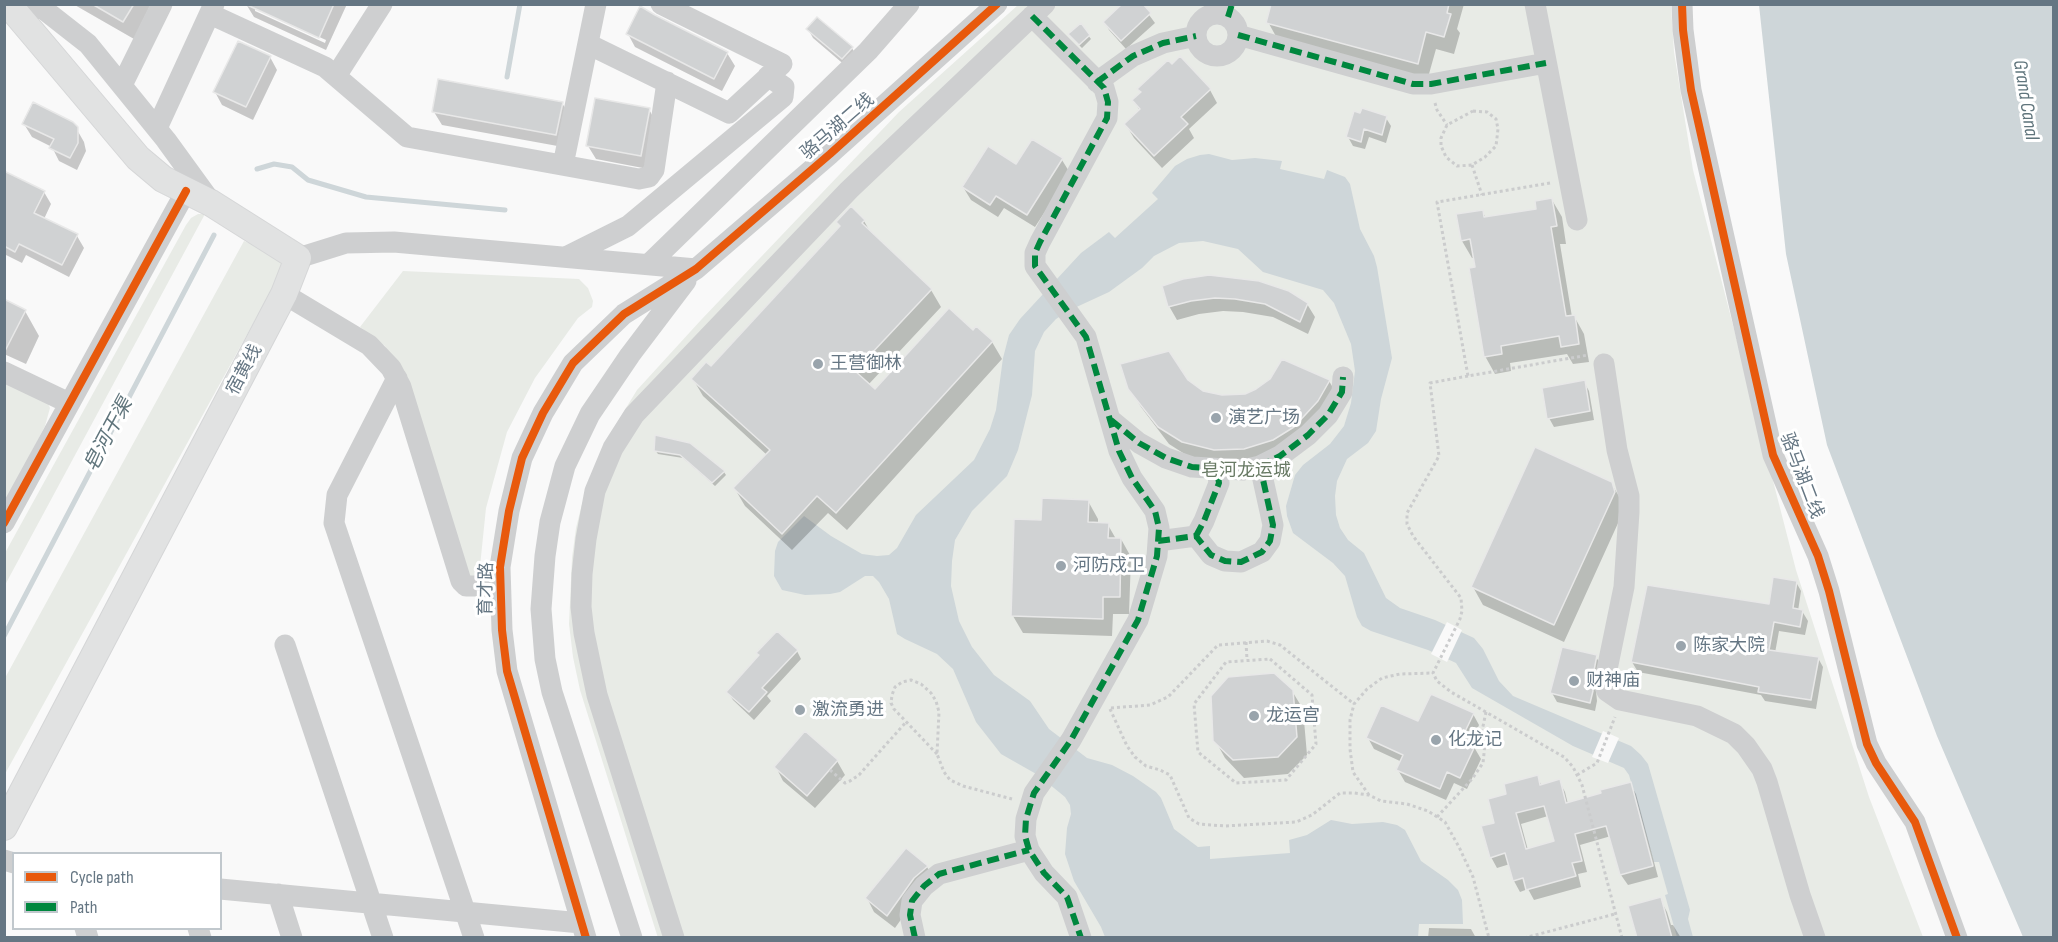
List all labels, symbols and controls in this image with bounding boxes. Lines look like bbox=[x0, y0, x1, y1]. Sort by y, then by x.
water label: Grand Canal bbox=[2007, 58, 2043, 142]
street label: 骆马湖二线 bbox=[797, 89, 879, 165]
street label: 宿黄线 bbox=[223, 341, 267, 399]
place label: 王营御林 bbox=[830, 353, 902, 375]
marker: 王营御林 bbox=[811, 357, 825, 371]
water label: 皂河干渠 bbox=[80, 394, 138, 476]
place label: 演艺广场 bbox=[1228, 407, 1300, 429]
marker: 演艺广场 bbox=[1209, 411, 1223, 425]
street label: 骆马湖二线 bbox=[1775, 430, 1827, 522]
park label: 皂河龙运城 bbox=[1201, 460, 1291, 482]
place label: 河防戍卫 bbox=[1073, 555, 1145, 577]
marker: 河防戍卫 bbox=[1054, 559, 1068, 573]
street label: 育才路 bbox=[476, 562, 498, 616]
place label: 陈家大院 bbox=[1693, 635, 1765, 657]
marker: 陈家大院 bbox=[1674, 639, 1688, 653]
place label: 财神庙 bbox=[1586, 670, 1640, 692]
marker: 财神庙 bbox=[1567, 674, 1581, 688]
place label: 激流勇进 bbox=[812, 699, 884, 721]
marker: 激流勇进 bbox=[793, 703, 807, 717]
place label: 龙运宫 bbox=[1266, 705, 1320, 727]
marker: 龙运宫 bbox=[1247, 709, 1261, 723]
place label: 化龙记 bbox=[1448, 729, 1502, 751]
marker: 化龙记 bbox=[1429, 733, 1443, 747]
legend bbox=[12, 852, 222, 930]
text: Cycle path bbox=[70, 867, 134, 888]
text: Path bbox=[70, 897, 98, 918]

